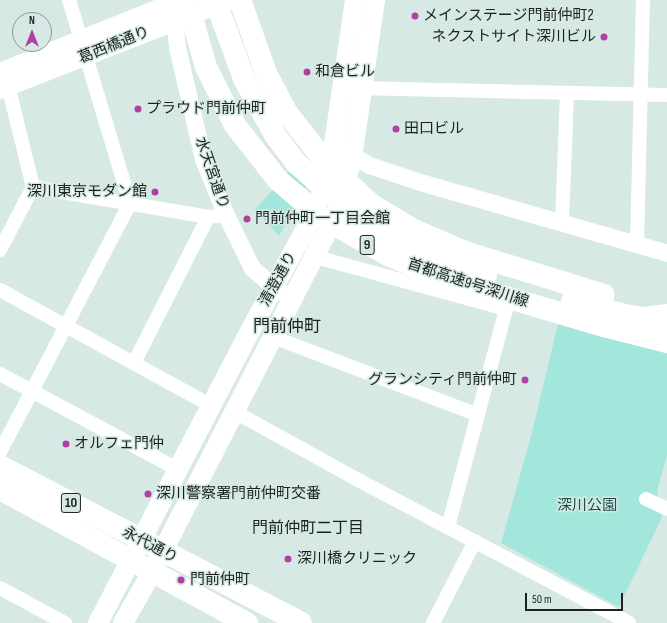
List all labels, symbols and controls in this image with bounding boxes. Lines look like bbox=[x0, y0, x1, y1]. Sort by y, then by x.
place label: メインステージ門前仲町2 bbox=[423, 7, 594, 25]
marker: メインステージ門前仲町2 bbox=[410, 11, 420, 21]
north arrow bbox=[12, 12, 52, 52]
text: N bbox=[29, 14, 35, 27]
street label: 葛西橋通り bbox=[76, 23, 152, 67]
place label: ネクストサイト深川ビル bbox=[431, 28, 596, 46]
marker: ネクストサイト深川ビル bbox=[599, 32, 609, 42]
place label: 和倉ビル bbox=[315, 63, 375, 81]
marker: 和倉ビル bbox=[302, 67, 312, 77]
place label: プラウド門前仲町 bbox=[146, 100, 266, 118]
marker: プラウド門前仲町 bbox=[133, 104, 143, 114]
place label: 田口ビル bbox=[404, 120, 464, 138]
marker: 田口ビル bbox=[391, 124, 401, 134]
street label: 水天宮通り bbox=[191, 135, 233, 211]
place label: 深川東京モダン館 bbox=[27, 183, 147, 201]
marker: 深川東京モダン館 bbox=[150, 187, 160, 197]
place label: 門前仲町一丁目会館 bbox=[255, 210, 390, 228]
marker: 門前仲町一丁目会館 bbox=[242, 214, 252, 224]
road number: 9 bbox=[359, 233, 375, 257]
street label: 清澄通り bbox=[256, 248, 300, 310]
street label: 首都高速9号深川線 bbox=[405, 255, 531, 311]
district label: 門前仲町 bbox=[253, 318, 321, 338]
place label: グランシティ門前仲町 bbox=[367, 371, 517, 389]
marker: グランシティ門前仲町 bbox=[520, 375, 530, 385]
place label: オルフェ門仲 bbox=[74, 435, 164, 453]
marker: オルフェ門仲 bbox=[61, 439, 71, 449]
place label: 深川警察署門前仲町交番 bbox=[156, 485, 321, 503]
marker: 深川警察署門前仲町交番 bbox=[143, 489, 153, 499]
road number: 10 bbox=[60, 491, 82, 515]
park label: 深川公園 bbox=[557, 497, 617, 515]
district label: 門前仲町二丁目 bbox=[252, 519, 364, 539]
street label: 永代通り bbox=[119, 523, 181, 567]
place label: 深川橋クリニック bbox=[297, 550, 417, 568]
marker: 深川橋クリニック bbox=[282, 553, 294, 565]
place label: 門前仲町 bbox=[190, 571, 250, 589]
marker: 門前仲町 bbox=[175, 574, 187, 586]
scale bar bbox=[527, 585, 625, 611]
text: 50 m bbox=[532, 592, 552, 607]

